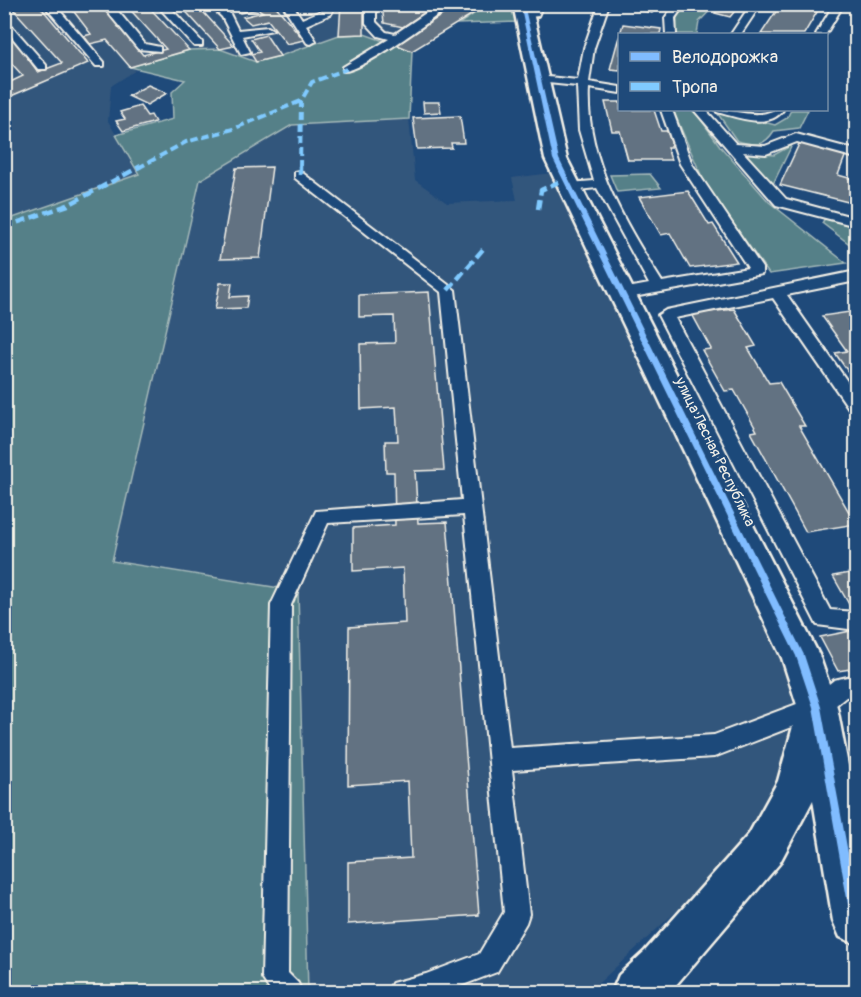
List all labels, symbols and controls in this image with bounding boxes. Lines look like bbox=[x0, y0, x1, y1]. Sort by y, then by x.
legend bbox=[618, 33, 828, 111]
text: Велодорожка bbox=[672, 46, 778, 69]
text: Тропа bbox=[672, 76, 718, 99]
street label: улица Лесная Республика bbox=[670, 373, 759, 530]

